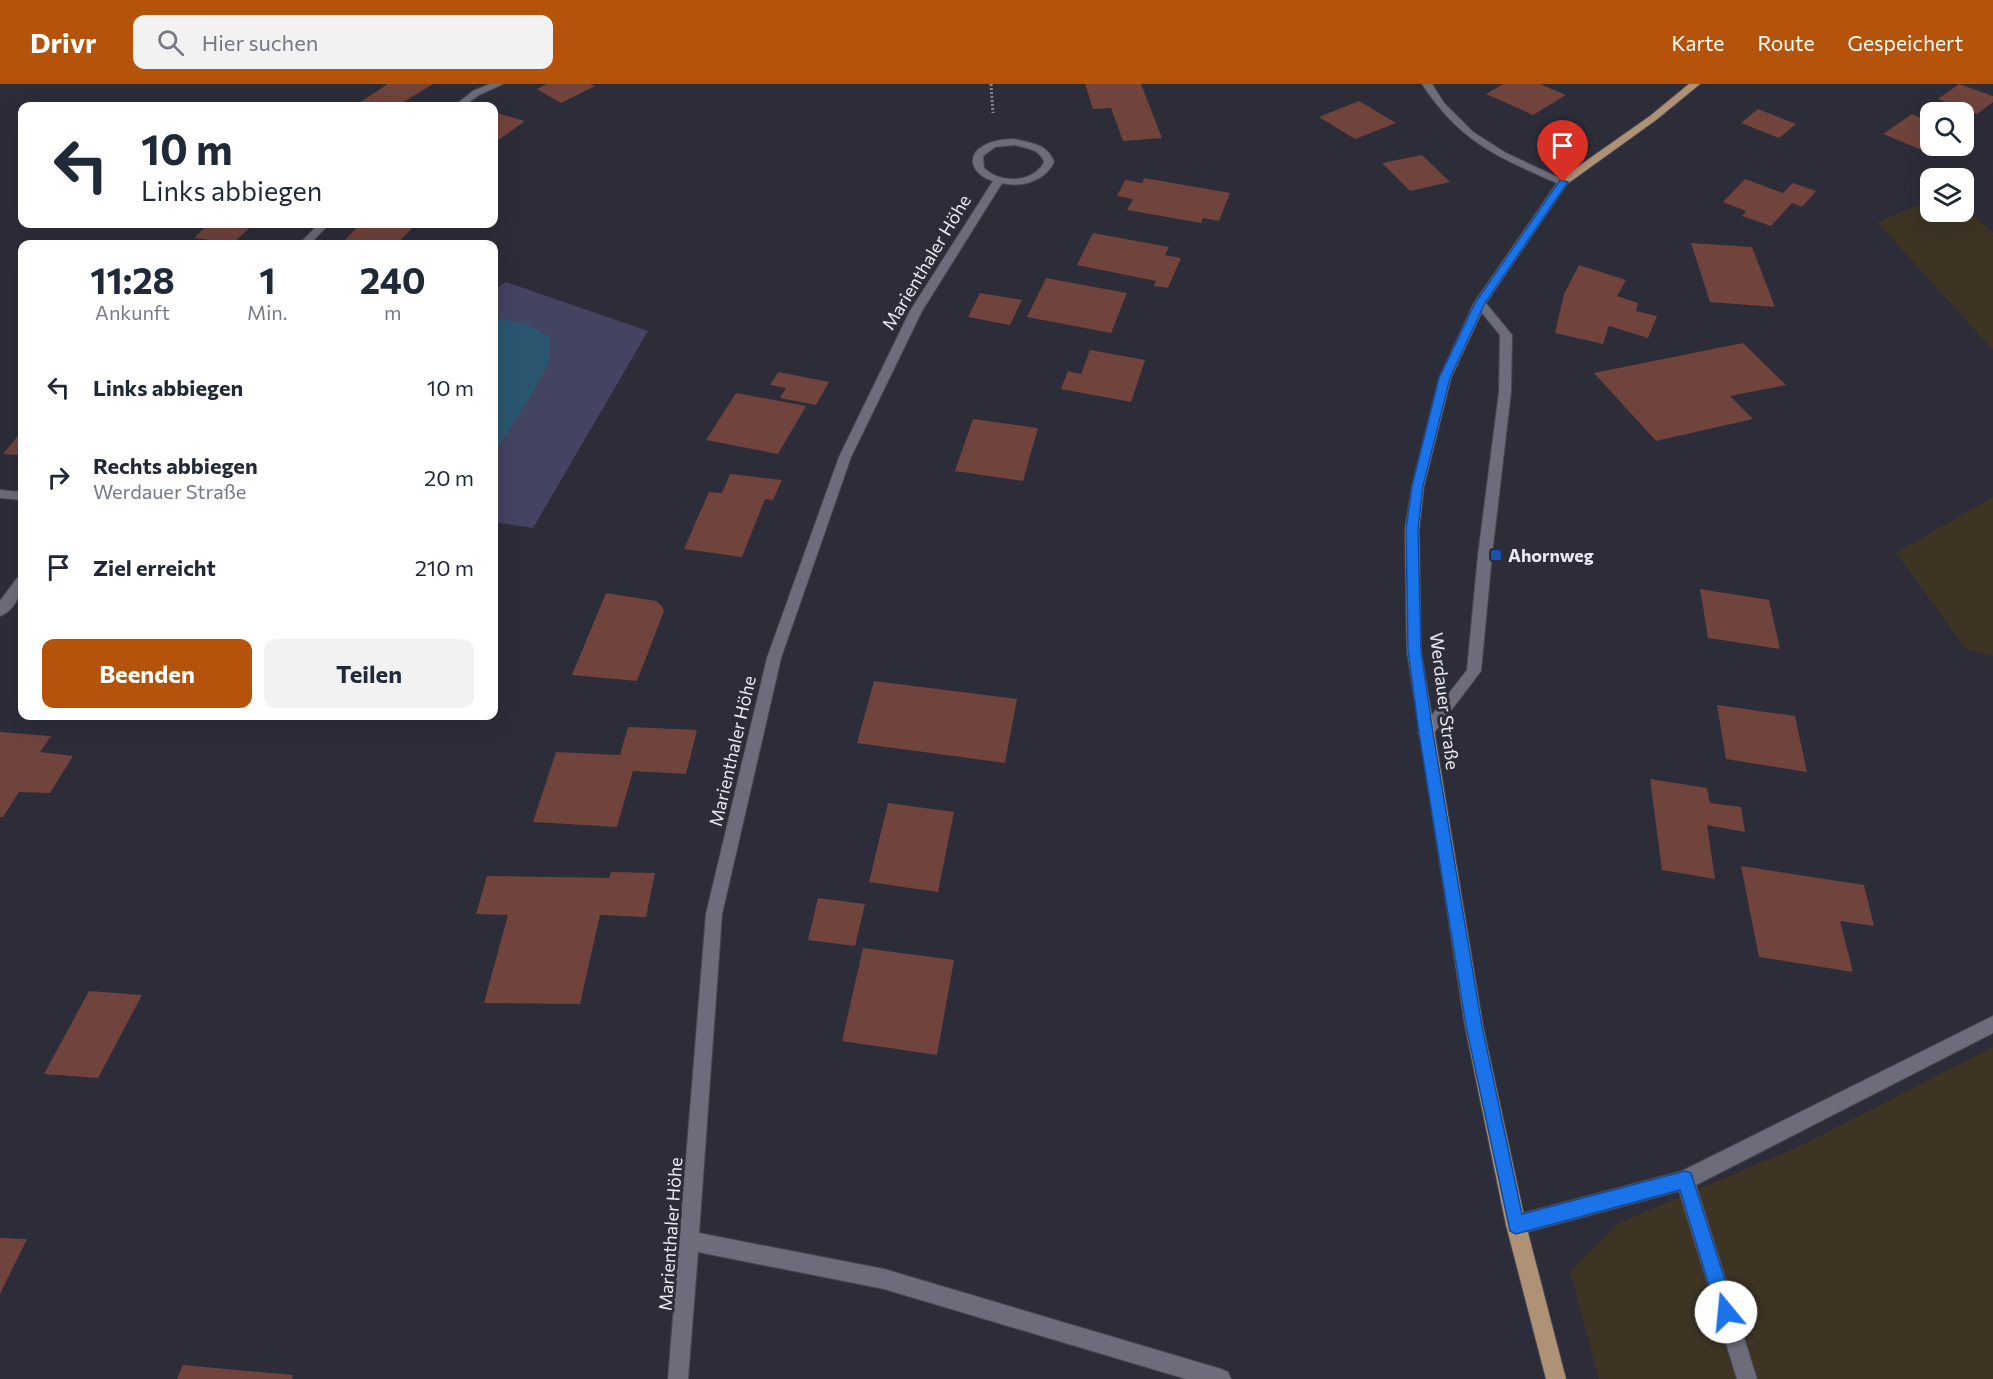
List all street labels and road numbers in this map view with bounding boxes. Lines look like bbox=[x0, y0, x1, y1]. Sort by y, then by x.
street label: Marienthaler Höhe bbox=[877, 190, 975, 334]
street label: Werdauer Straße bbox=[1426, 631, 1464, 771]
street label: Marienthaler Höhe bbox=[704, 674, 760, 828]
street label: Marienthaler Höhe bbox=[654, 1156, 686, 1312]

